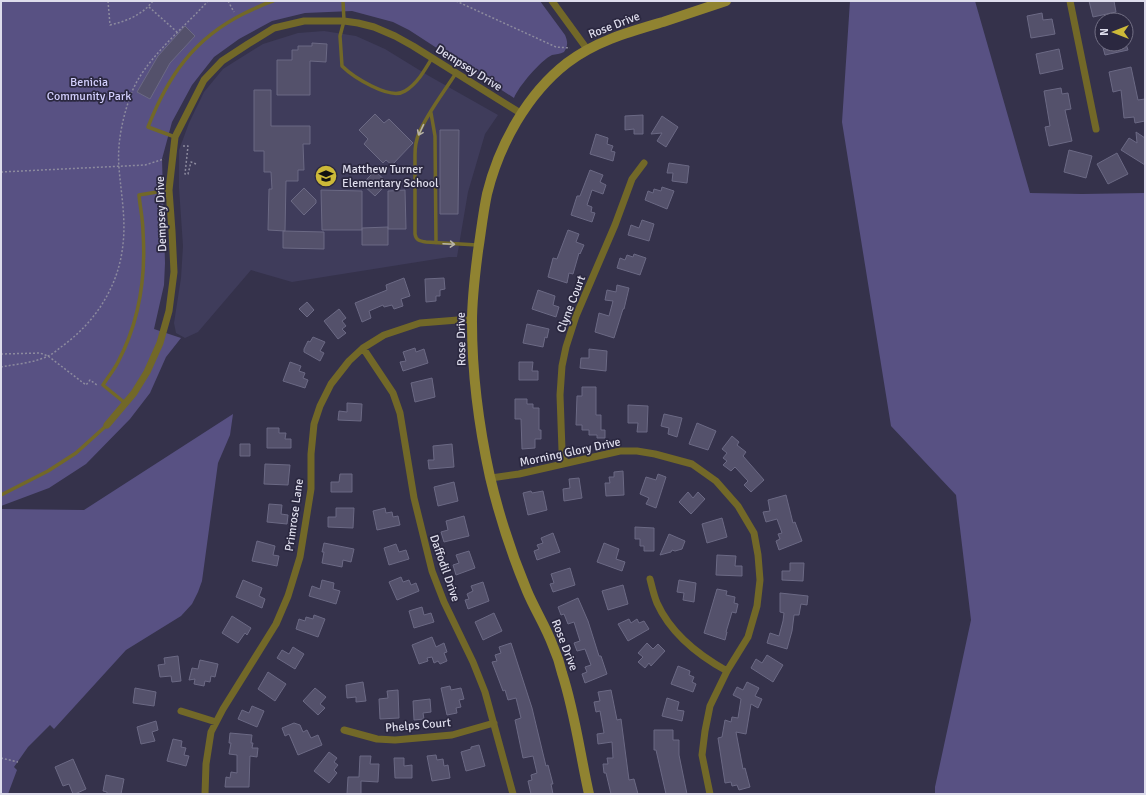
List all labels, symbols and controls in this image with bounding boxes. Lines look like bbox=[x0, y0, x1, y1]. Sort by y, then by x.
street label: Rose Drive bbox=[586, 9, 642, 42]
north arrow bbox=[1094, 12, 1134, 52]
text: N bbox=[1098, 28, 1111, 36]
street label: Dempsey Drive bbox=[433, 42, 505, 95]
park label: Benicia Community Park bbox=[47, 75, 131, 104]
one-way arrow bbox=[417, 123, 424, 135]
place label: Matthew Turner Elementary School bbox=[342, 162, 439, 191]
school or university icon: Matthew Turner Elementary School bbox=[313, 163, 339, 189]
street label: Dempsey Drive bbox=[153, 176, 170, 252]
one-way arrow bbox=[442, 240, 455, 247]
street label: Clyne Court bbox=[554, 273, 589, 335]
street label: Rose Drive bbox=[454, 312, 469, 366]
street label: Morning Glory Drive bbox=[518, 434, 622, 471]
street label: Primrose Lane bbox=[282, 478, 307, 552]
street label: Daffodil Drive bbox=[426, 533, 463, 604]
street label: Rose Drive bbox=[548, 617, 581, 673]
street label: Phelps Court bbox=[385, 715, 452, 736]

